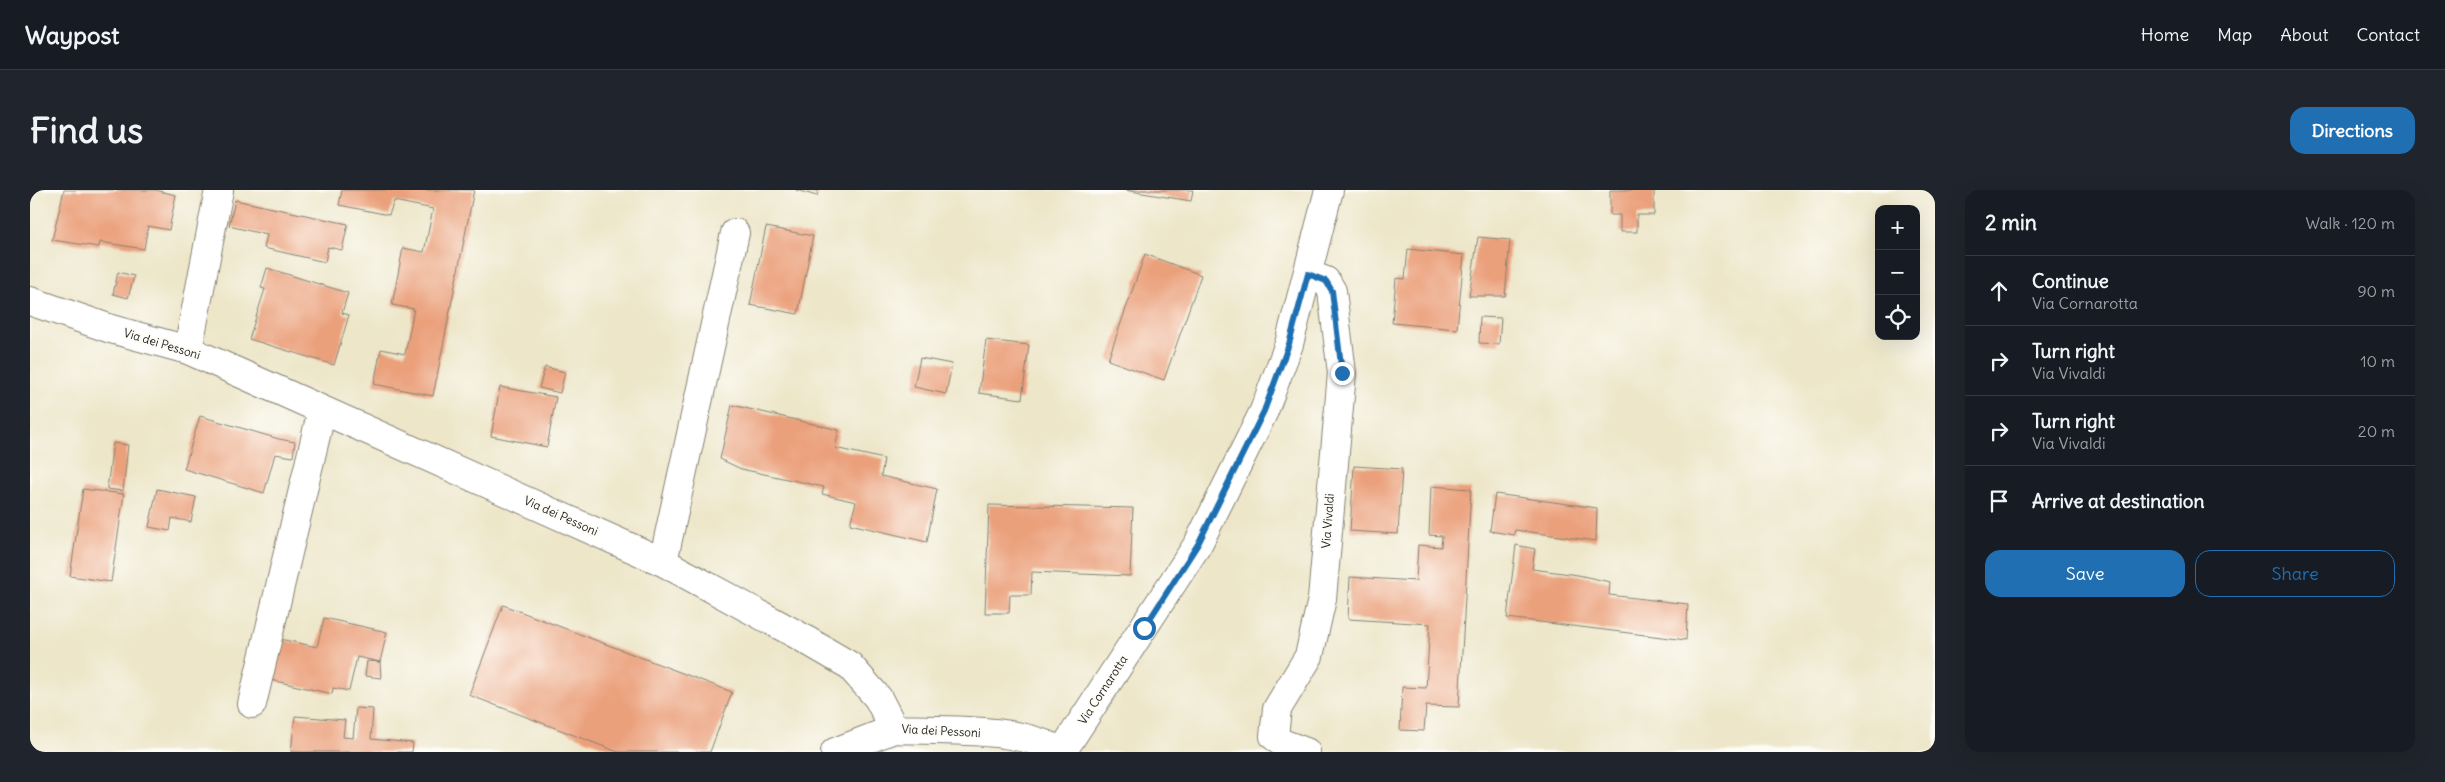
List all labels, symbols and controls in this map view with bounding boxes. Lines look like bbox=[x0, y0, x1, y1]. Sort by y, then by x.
text: Waypost bbox=[25, 20, 119, 50]
text: Home bbox=[2141, 23, 2189, 46]
text: Map bbox=[2217, 23, 2252, 46]
text: About bbox=[2280, 23, 2328, 46]
text: Contact bbox=[2356, 23, 2420, 46]
button: Directions bbox=[2290, 107, 2415, 154]
text: Find us bbox=[30, 108, 143, 152]
map controls bbox=[1875, 205, 1920, 340]
button: + bbox=[1875, 205, 1920, 250]
text: 2 min bbox=[1985, 209, 2037, 236]
text: Walk · 120 m bbox=[2305, 213, 2395, 233]
button: − bbox=[1875, 250, 1920, 295]
text: Continue bbox=[2032, 269, 2109, 293]
icon: ahead bbox=[1985, 277, 2013, 305]
text: 90 m bbox=[2357, 281, 2395, 301]
text: Via Cornarotta bbox=[2032, 293, 2138, 313]
button: locate bbox=[1875, 295, 1920, 340]
street label: Via dei Pessoni bbox=[122, 325, 202, 362]
text: Turn right bbox=[2032, 339, 2115, 363]
icon: right bbox=[1985, 347, 2013, 375]
text: 10 m bbox=[2360, 351, 2395, 371]
route end bbox=[1331, 362, 1354, 385]
text: Via Vivaldi bbox=[2032, 363, 2106, 383]
text: Turn right bbox=[2032, 409, 2115, 433]
icon: right bbox=[1985, 417, 2013, 445]
text: 20 m bbox=[2358, 421, 2395, 441]
text: Via Vivaldi bbox=[2032, 433, 2106, 453]
icon: arrive bbox=[1985, 487, 2013, 515]
text: Arrive at destination bbox=[2032, 489, 2205, 513]
street label: Via dei Pessoni bbox=[522, 493, 601, 539]
street label: Via Vivaldi bbox=[1318, 493, 1337, 549]
button: Save bbox=[1985, 550, 2185, 597]
button: Share bbox=[2195, 550, 2395, 597]
route start bbox=[1133, 617, 1156, 640]
street label: Via Cornarotta bbox=[1075, 652, 1131, 727]
street label: Via dei Pessoni bbox=[901, 721, 981, 740]

